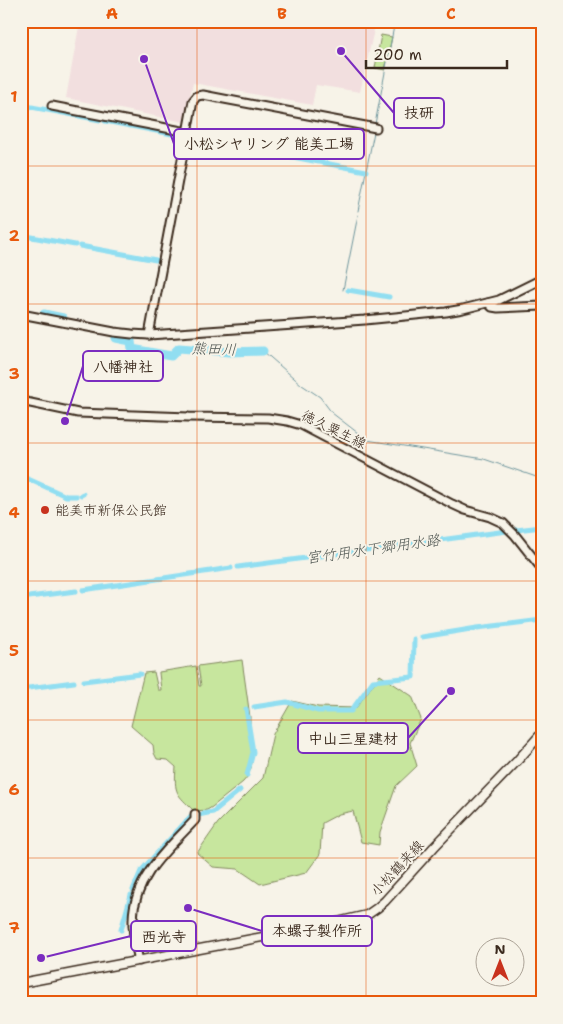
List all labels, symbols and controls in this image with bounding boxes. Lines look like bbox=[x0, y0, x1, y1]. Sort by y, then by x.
text: A bbox=[106, 3, 118, 24]
text: B bbox=[277, 3, 287, 24]
text: C bbox=[446, 3, 456, 24]
scale bar bbox=[366, 38, 507, 70]
text: 200 m bbox=[373, 45, 422, 65]
text: 1 bbox=[10, 86, 18, 107]
callout: 技研 bbox=[394, 98, 444, 128]
text: 技研 bbox=[404, 103, 434, 123]
callout: 小松シヤリング 能美工場 bbox=[174, 129, 364, 159]
text: 小松シヤリング 能美工場 bbox=[184, 134, 354, 154]
text: 2 bbox=[8, 225, 20, 246]
water label: 熊田川 bbox=[191, 338, 237, 360]
callout: 八幡神社 bbox=[83, 351, 163, 381]
text: 八幡神社 bbox=[93, 357, 153, 377]
text: 3 bbox=[8, 363, 20, 384]
street label: 徳久粟生線 bbox=[299, 406, 369, 452]
place label: 能美市新保公民館 bbox=[55, 501, 167, 519]
text: 4 bbox=[8, 502, 20, 523]
marker: 能美市新保公民館 bbox=[39, 504, 51, 516]
water label: 宮竹用水下郷用水路 bbox=[305, 530, 442, 568]
text: 5 bbox=[9, 640, 19, 661]
callout: 中山三星建材 bbox=[298, 723, 408, 753]
text: 中山三星建材 bbox=[308, 729, 398, 749]
text: 6 bbox=[8, 779, 20, 800]
street label: 小松鶴来線 bbox=[367, 836, 427, 900]
callout: 本螺子製作所 bbox=[262, 916, 372, 946]
text: 7 bbox=[8, 917, 20, 938]
callout: 西光寺 bbox=[131, 921, 196, 951]
text: 本螺子製作所 bbox=[272, 921, 362, 941]
text: 西光寺 bbox=[141, 927, 187, 947]
north arrow bbox=[476, 936, 526, 986]
text: N bbox=[494, 940, 506, 958]

